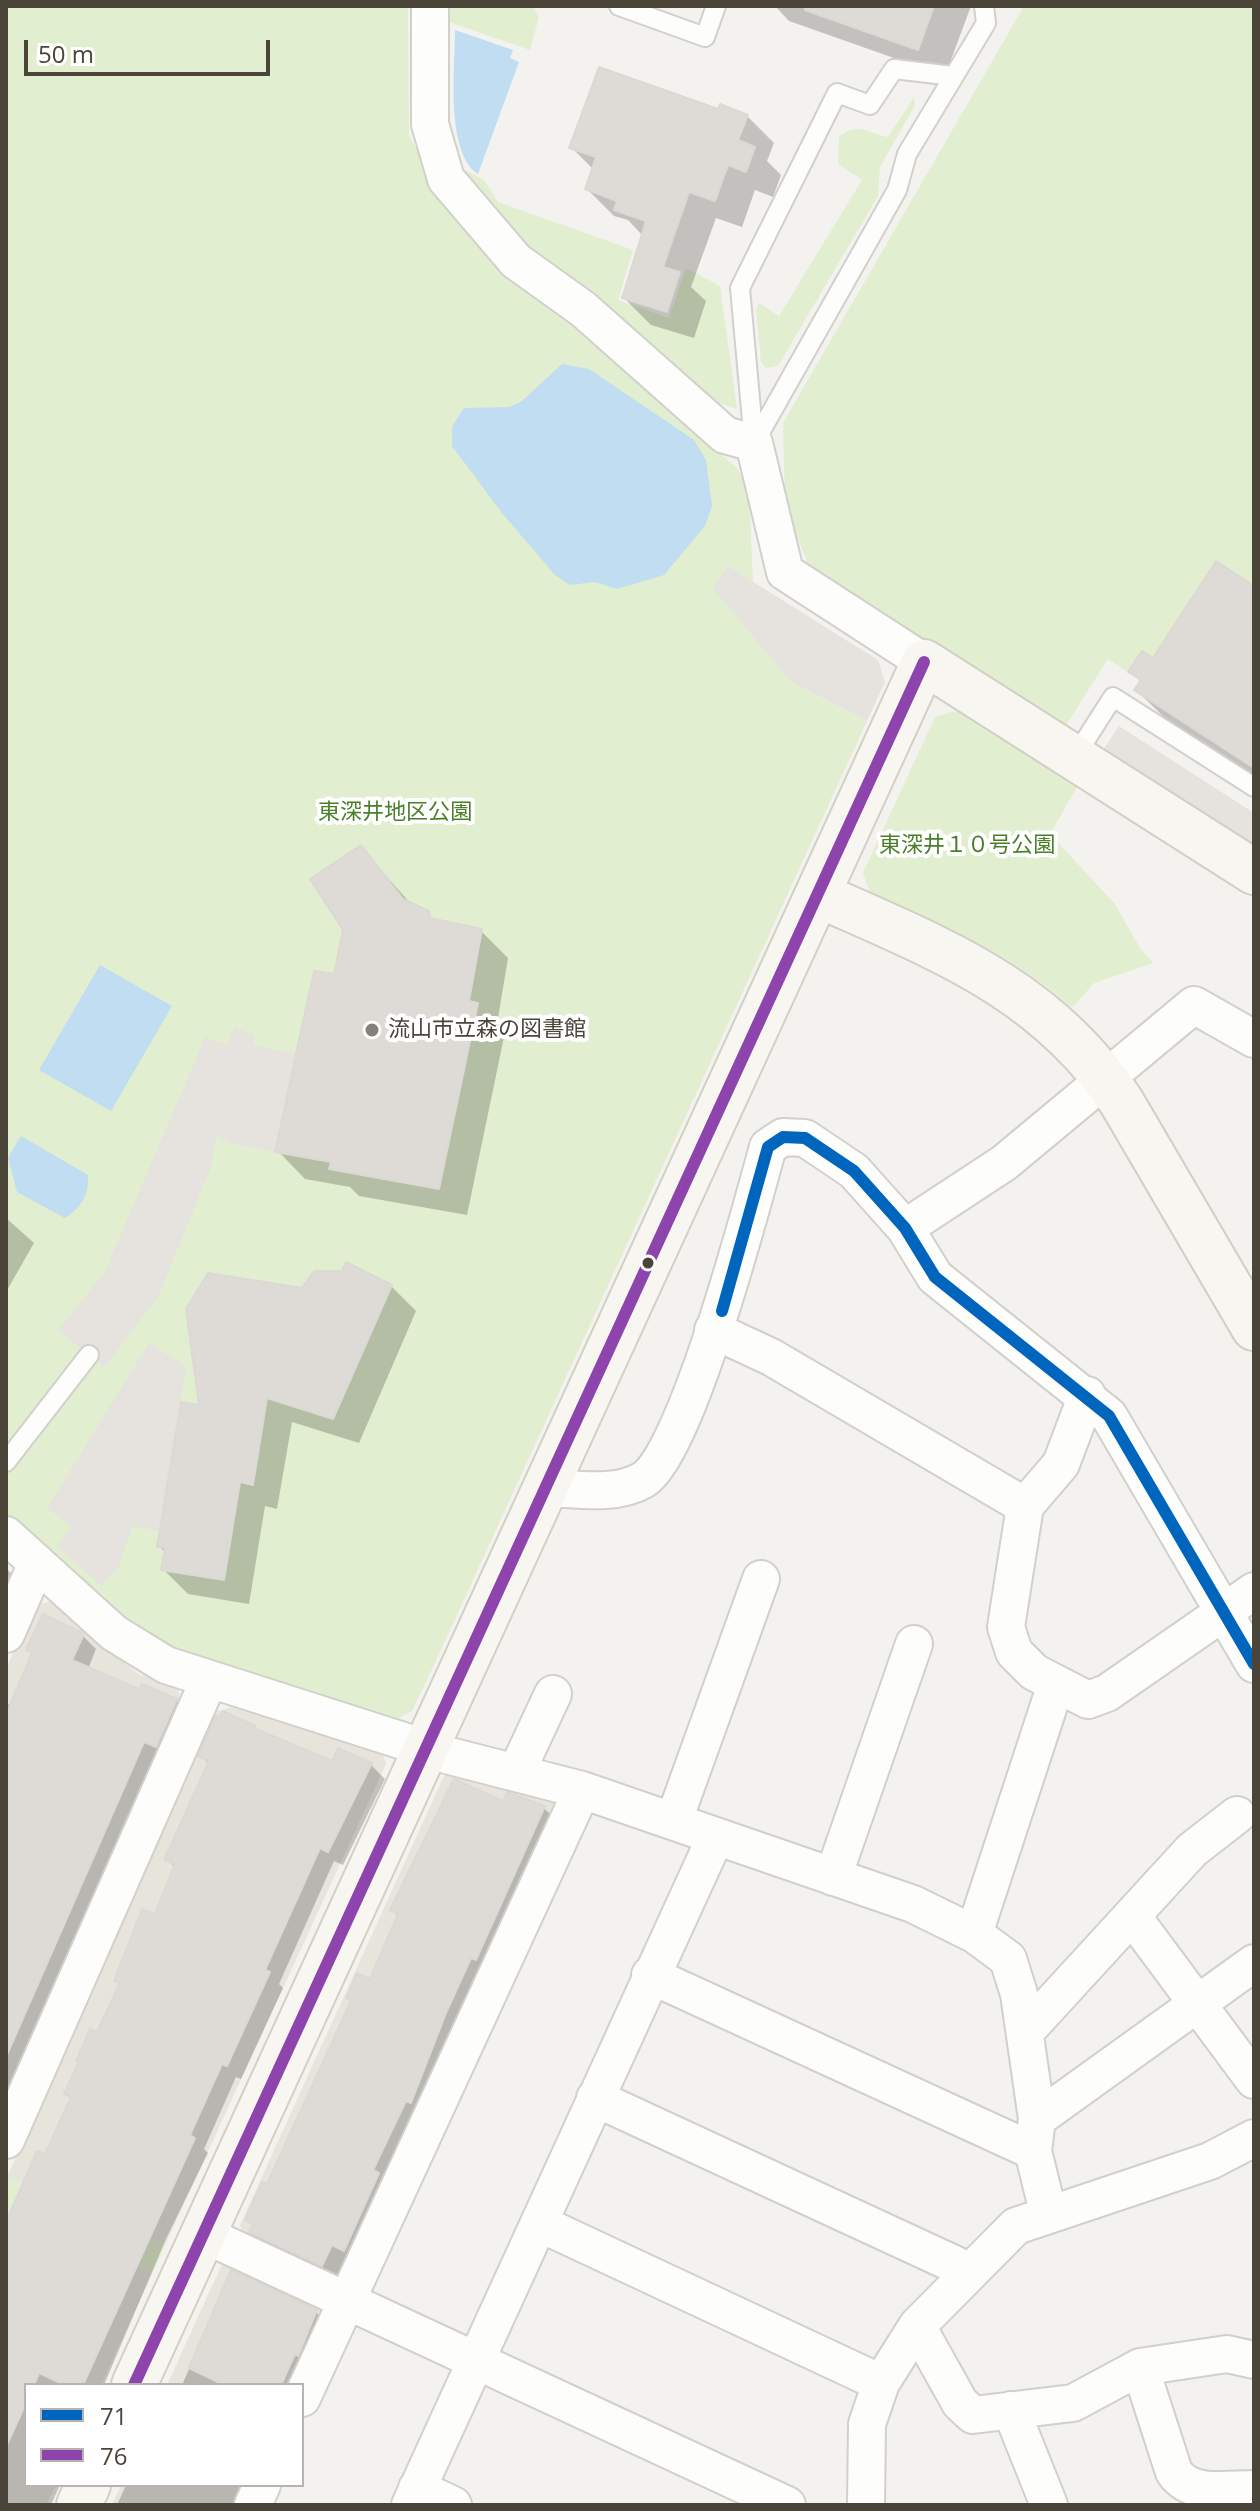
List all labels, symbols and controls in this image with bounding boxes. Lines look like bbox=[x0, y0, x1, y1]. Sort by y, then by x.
scale bar bbox=[28, 24, 274, 74]
text: 50 m bbox=[38, 37, 94, 70]
park label: 東深井地区公園 bbox=[318, 800, 472, 826]
park label: 東深井１０号公園 bbox=[879, 833, 1055, 859]
place label: 流山市立森の図書館 bbox=[388, 1017, 586, 1043]
marker: 流山市立森の図書館 bbox=[363, 1021, 381, 1039]
unlabelled marker bbox=[640, 1255, 656, 1271]
legend bbox=[24, 2383, 304, 2487]
text: 71 bbox=[100, 2399, 127, 2432]
text: 76 bbox=[100, 2439, 127, 2472]

